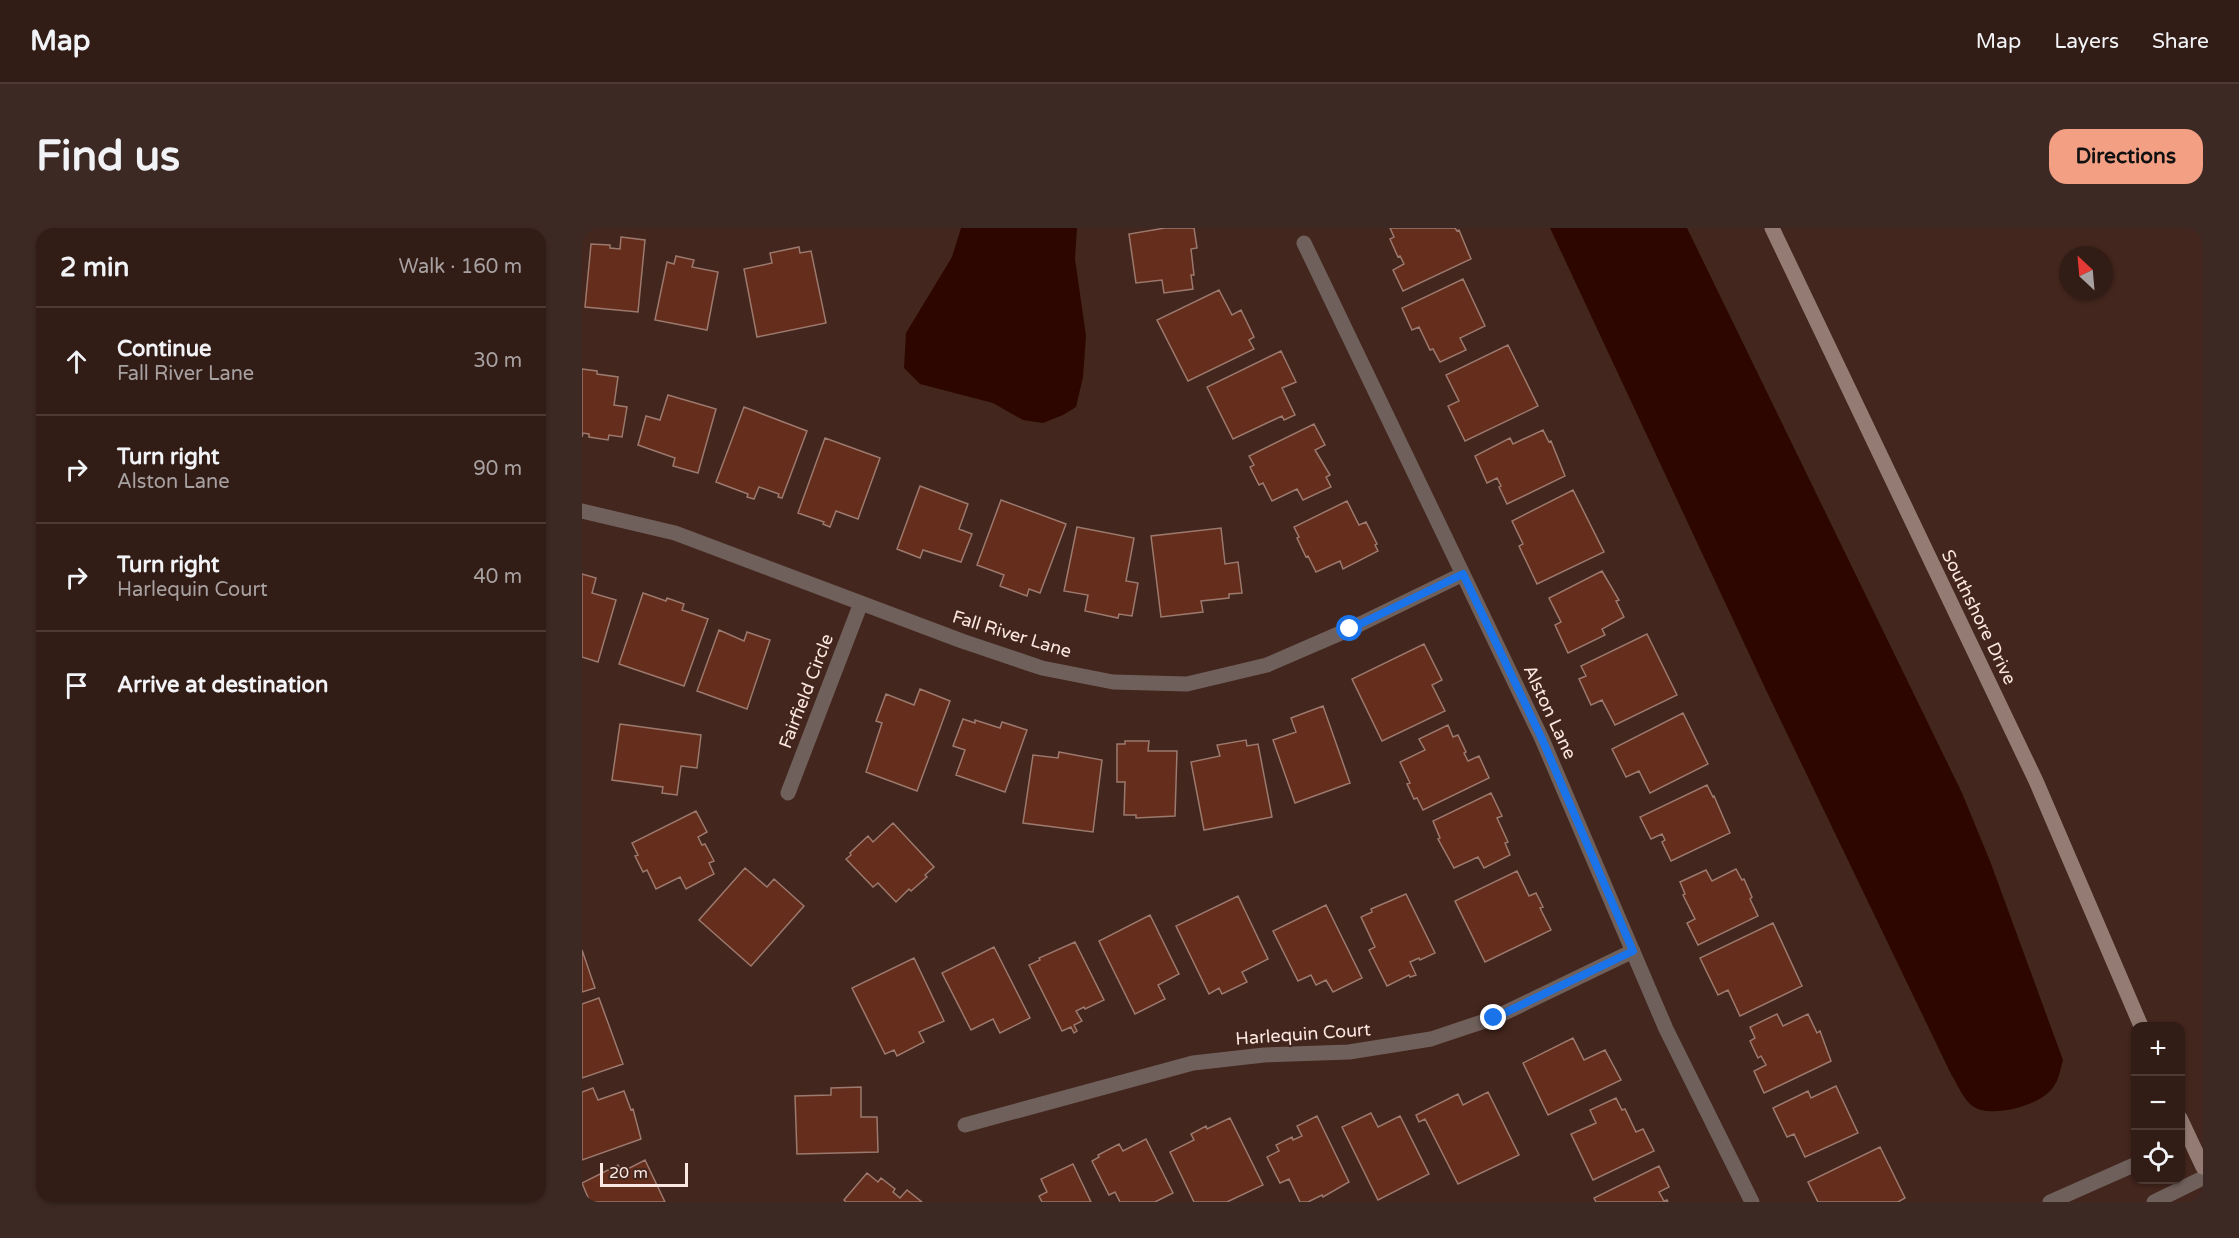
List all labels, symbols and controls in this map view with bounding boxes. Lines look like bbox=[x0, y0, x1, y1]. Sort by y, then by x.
text: Map bbox=[30, 24, 90, 58]
text: Map bbox=[1976, 29, 2021, 54]
text: Layers bbox=[2054, 29, 2119, 54]
text: Share bbox=[2152, 29, 2209, 54]
button: Directions bbox=[2049, 129, 2203, 184]
text: Find us bbox=[36, 131, 180, 182]
north arrow bbox=[2059, 246, 2113, 300]
text: 2 min bbox=[60, 252, 129, 283]
text: Walk · 160 m bbox=[399, 255, 522, 279]
text: Continue bbox=[117, 336, 212, 362]
icon: ahead bbox=[60, 345, 93, 378]
text: 30 m bbox=[473, 349, 522, 373]
text: Fall River Lane bbox=[117, 362, 254, 386]
text: Turn right bbox=[117, 444, 219, 470]
icon: right bbox=[60, 453, 93, 486]
text: 90 m bbox=[473, 457, 522, 481]
text: Alston Lane bbox=[117, 470, 230, 494]
street label: Southshore Drive bbox=[1937, 546, 2021, 688]
text: Turn right bbox=[117, 552, 219, 578]
icon: right bbox=[60, 561, 93, 594]
text: 40 m bbox=[473, 565, 522, 589]
text: Harlequin Court bbox=[117, 578, 268, 602]
street label: Fall River Lane bbox=[950, 605, 1074, 663]
route start bbox=[1336, 615, 1362, 641]
street label: Fairfield Circle bbox=[774, 631, 838, 751]
street label: Alston Lane bbox=[1519, 661, 1581, 763]
icon: arrive bbox=[60, 669, 93, 702]
text: Arrive at destination bbox=[117, 672, 328, 698]
route end bbox=[1480, 1004, 1506, 1030]
street label: Harlequin Court bbox=[1235, 1018, 1372, 1050]
map controls bbox=[2131, 1022, 2185, 1184]
button: + bbox=[2131, 1022, 2185, 1076]
button: − bbox=[2131, 1076, 2185, 1130]
button: locate bbox=[2131, 1130, 2185, 1184]
scale bar bbox=[600, 1160, 688, 1188]
text: 20 m bbox=[609, 1163, 648, 1183]

